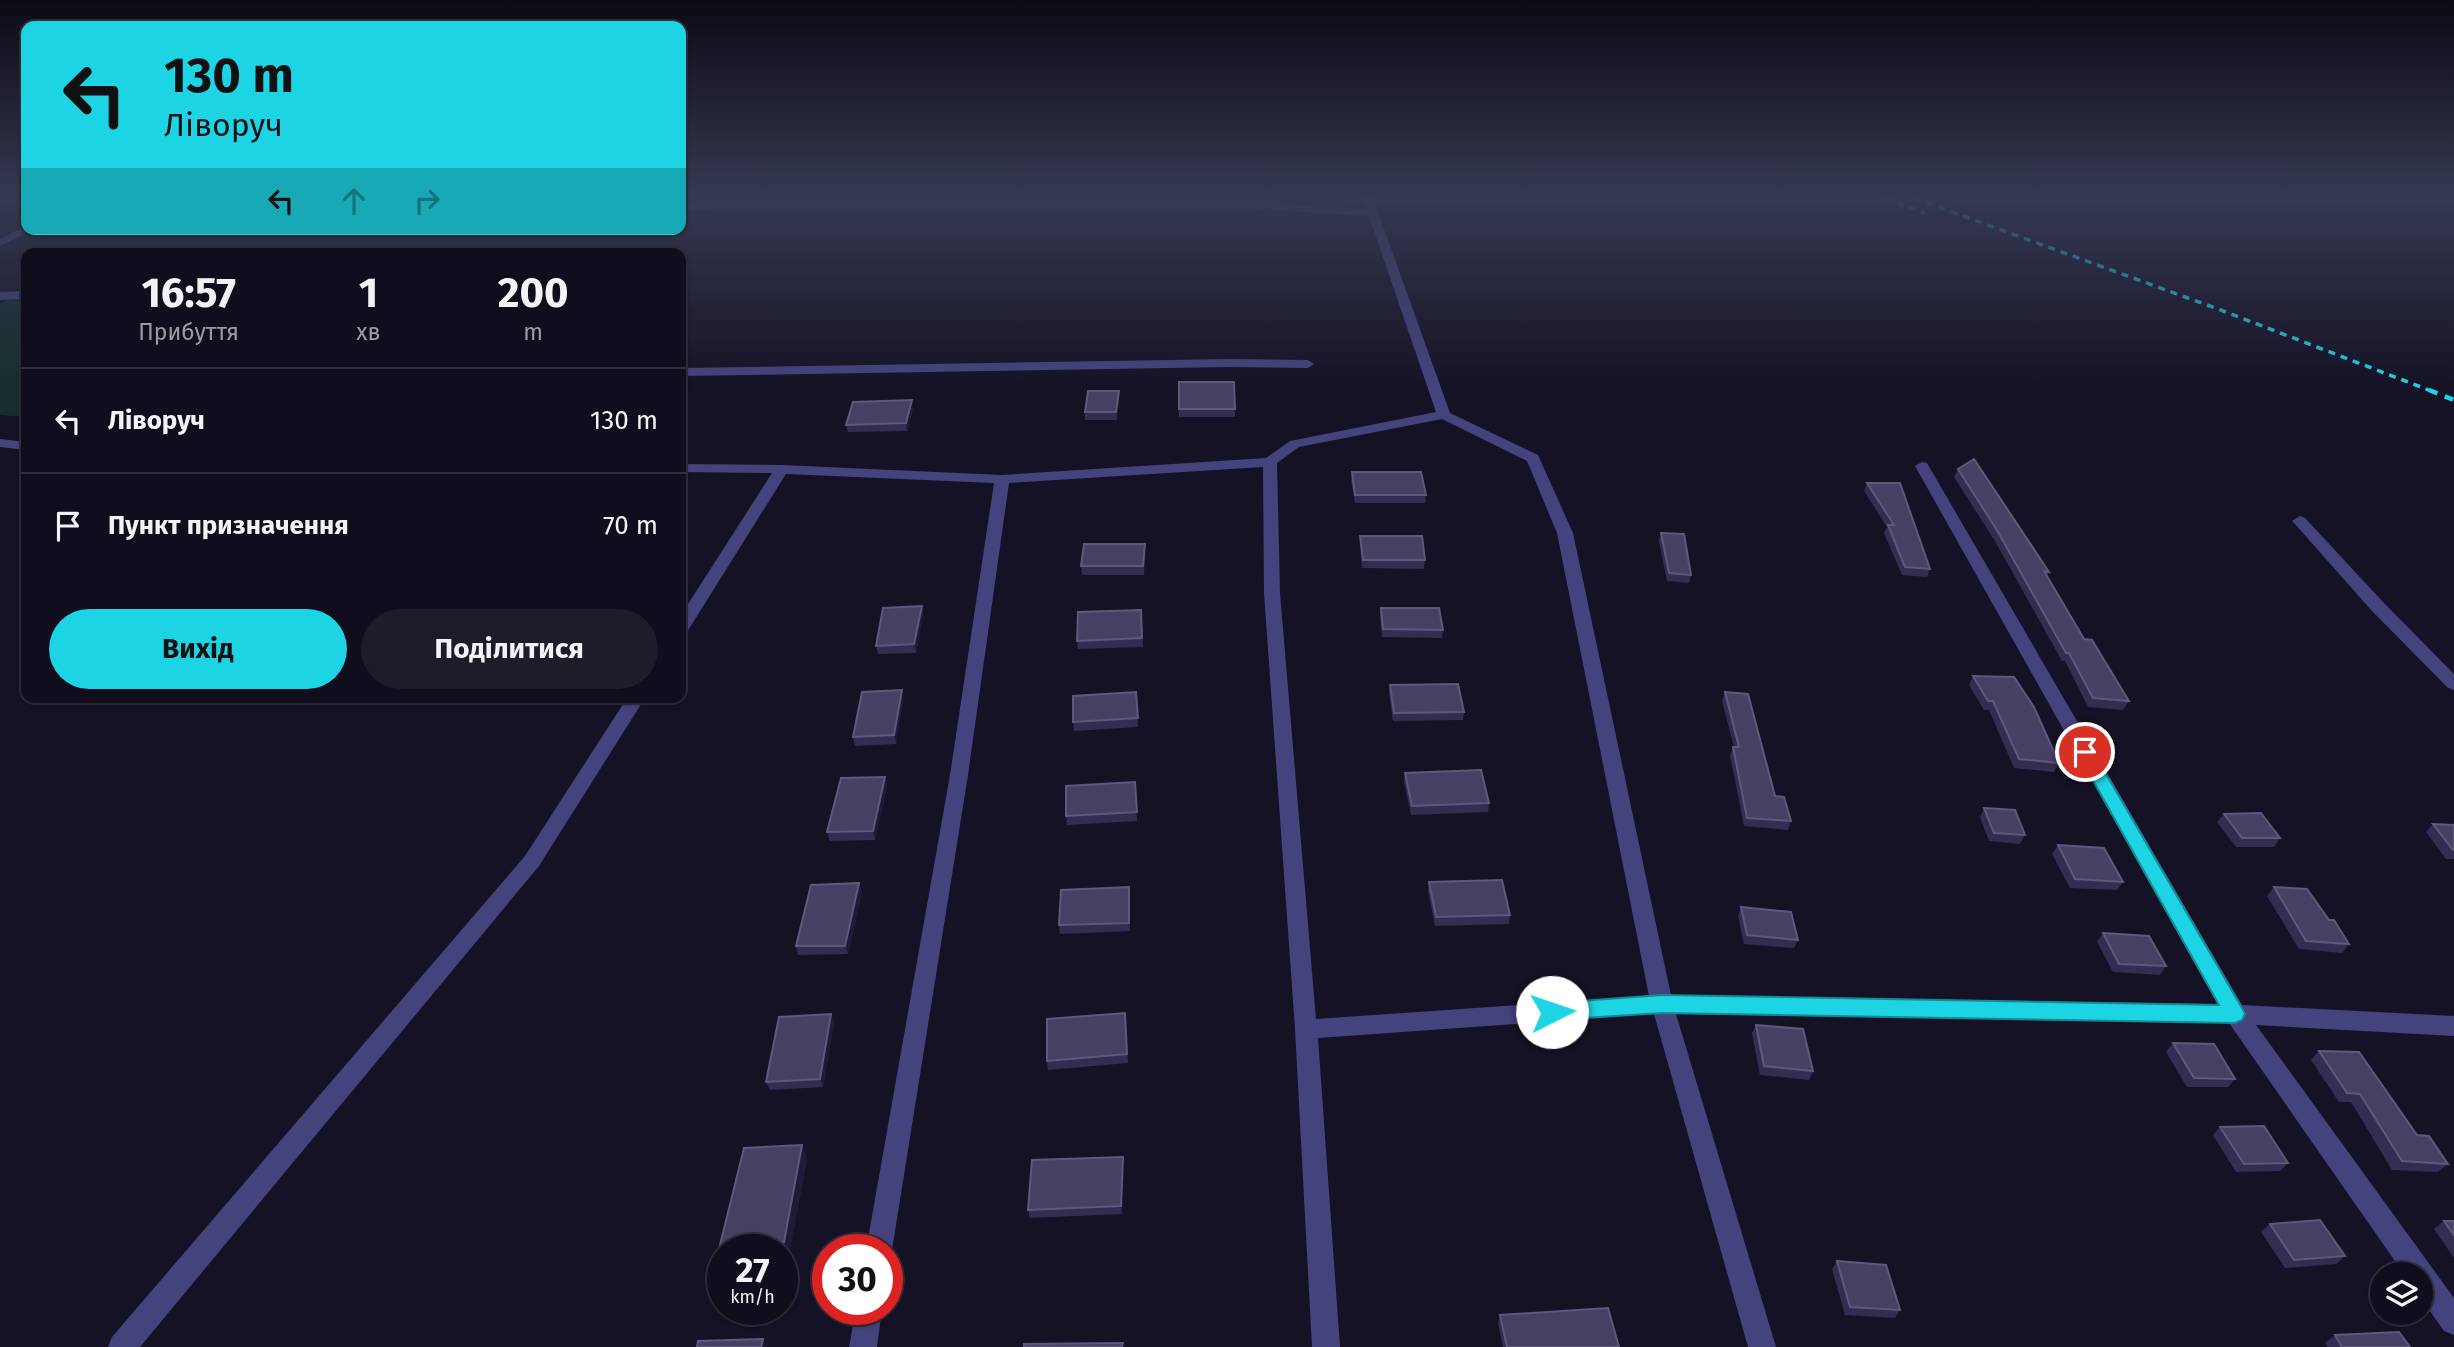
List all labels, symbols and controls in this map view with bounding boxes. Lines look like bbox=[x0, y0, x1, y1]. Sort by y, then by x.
text: 130 m bbox=[164, 46, 294, 105]
icon: left bbox=[49, 49, 140, 140]
text: Ліворуч bbox=[164, 106, 283, 144]
icon: left bbox=[262, 182, 300, 220]
icon: ahead bbox=[335, 182, 373, 220]
icon: right bbox=[408, 182, 446, 220]
text: 16:57 bbox=[141, 268, 236, 318]
text: 1 bbox=[359, 268, 378, 318]
text: 200 bbox=[498, 268, 569, 318]
text: Прибуття bbox=[138, 318, 239, 346]
text: хв bbox=[356, 318, 380, 346]
text: m bbox=[523, 318, 543, 346]
icon: left bbox=[49, 402, 87, 440]
text: Ліворуч bbox=[108, 405, 205, 436]
text: 130 m bbox=[590, 405, 658, 436]
icon: arrive bbox=[49, 507, 87, 545]
text: Пункт призначення bbox=[108, 510, 349, 541]
text: 70 m bbox=[603, 510, 658, 541]
button: Вихід bbox=[49, 609, 347, 689]
button: Поділитися bbox=[361, 609, 658, 689]
pin bbox=[2055, 722, 2115, 782]
icon: arrive bbox=[2066, 733, 2104, 771]
position arrow bbox=[1515, 975, 1589, 1049]
speed limit sign: 30 bbox=[812, 1234, 903, 1325]
text: 27 bbox=[735, 1249, 770, 1291]
map controls bbox=[2370, 1262, 2433, 1325]
button: layers bbox=[2370, 1262, 2433, 1325]
text: km/h bbox=[730, 1286, 775, 1308]

